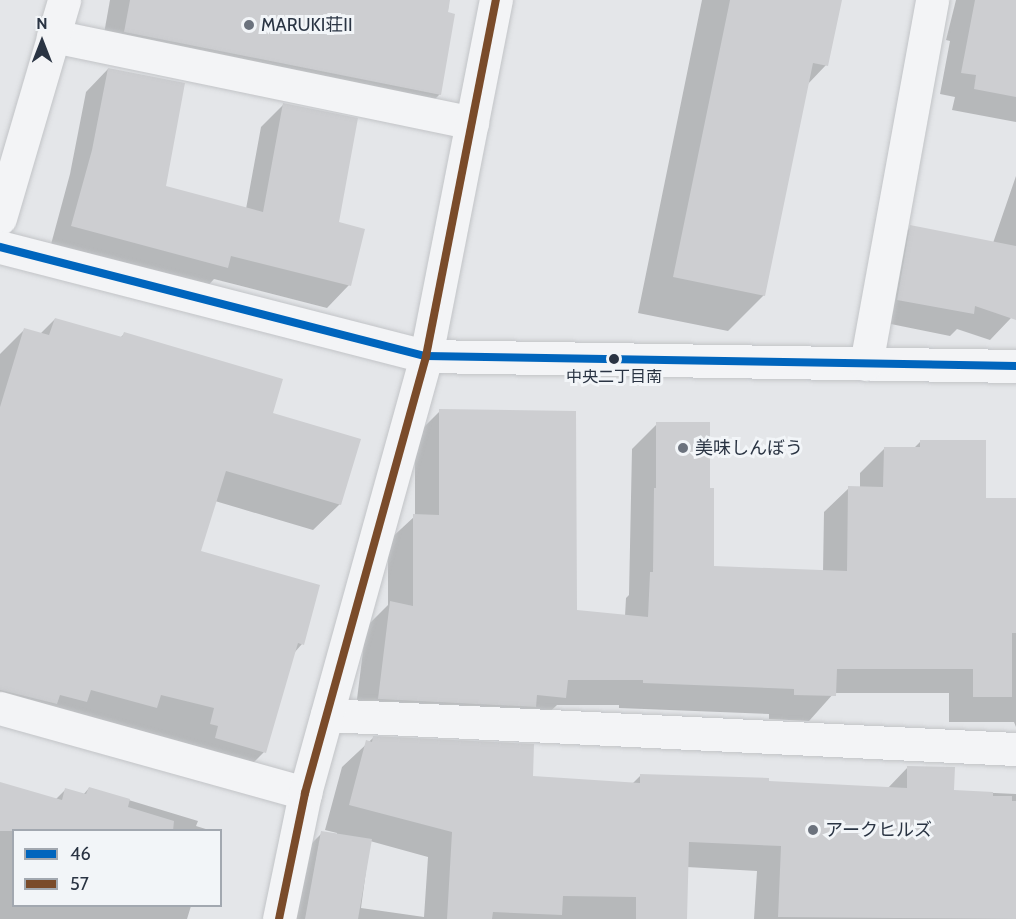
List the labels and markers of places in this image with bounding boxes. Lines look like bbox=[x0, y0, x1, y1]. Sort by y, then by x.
place label: MARUKI荘II bbox=[261, 14, 353, 36]
marker: MARUKI荘II bbox=[242, 18, 256, 32]
marker: 中央二丁目南 bbox=[608, 353, 620, 365]
place label: 中央二丁目南 bbox=[566, 367, 662, 387]
place label: 美味しんぼう bbox=[695, 437, 803, 459]
marker: 美味しんぼう bbox=[676, 441, 690, 455]
place label: アークヒルズ bbox=[825, 819, 932, 841]
marker: アークヒルズ bbox=[806, 823, 820, 837]

